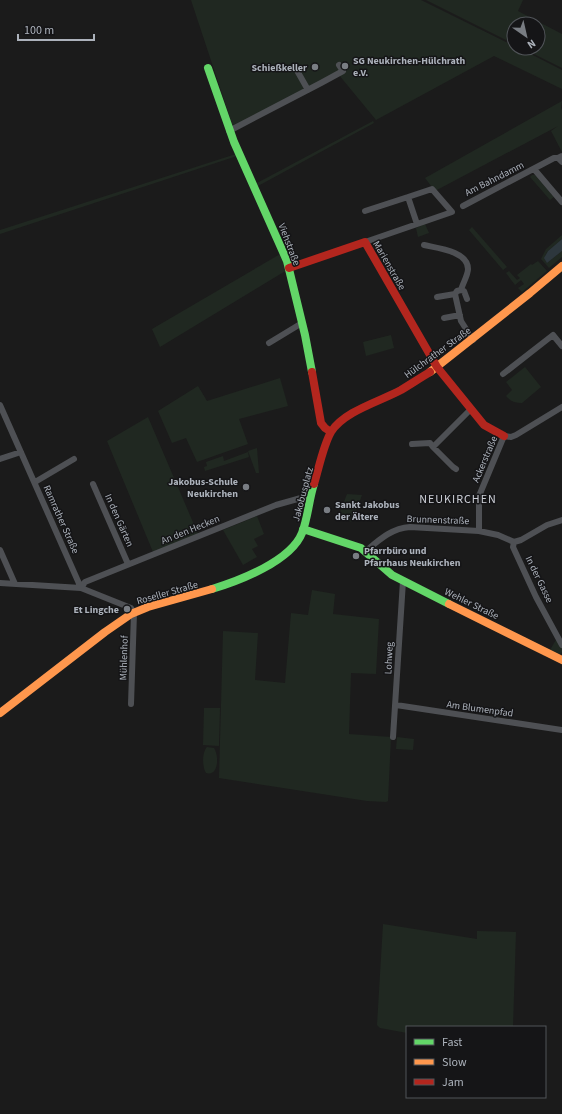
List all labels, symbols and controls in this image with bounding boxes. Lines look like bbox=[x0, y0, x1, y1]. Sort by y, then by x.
scale bar bbox=[18, 16, 94, 42]
north arrow bbox=[506, 16, 546, 56]
text: 100 m bbox=[24, 22, 54, 39]
text: N bbox=[524, 36, 539, 52]
place label: SG Neukirchen-Hülchrath e.V. bbox=[353, 54, 465, 80]
place label: Schießkeller bbox=[252, 61, 307, 75]
marker: SG Neukirchen-Hülchrath e.V. bbox=[340, 61, 350, 71]
marker: Schießkeller bbox=[310, 62, 320, 72]
street label: Am Bahndamm bbox=[462, 158, 526, 200]
street label: Viehstraße bbox=[275, 221, 304, 268]
street label: Marienstraße bbox=[369, 238, 409, 293]
street label: Hülchrather Straße bbox=[401, 324, 474, 382]
street label: Ackerstraße bbox=[469, 434, 501, 485]
street label: Jakobusplatz bbox=[289, 465, 317, 523]
place label: Jakobus-Schule Neukirchen bbox=[168, 475, 238, 501]
marker: Jakobus-Schule Neukirchen bbox=[241, 482, 251, 492]
street label: Ramrather Straße bbox=[40, 483, 83, 556]
district label: NEUKIRCHEN bbox=[419, 491, 497, 508]
street label: In den Gärten bbox=[101, 492, 137, 549]
place label: Sankt Jakobus der Ältere bbox=[335, 498, 400, 524]
marker: Sankt Jakobus der Ältere bbox=[322, 505, 332, 515]
street label: An den Hecken bbox=[159, 512, 222, 548]
street label: Brunnenstraße bbox=[406, 512, 469, 528]
place label: Pfarrbüro und Pfarrhaus Neukirchen bbox=[364, 544, 461, 570]
marker: Pfarrbüro und Pfarrhaus Neukirchen bbox=[351, 551, 361, 561]
street label: In der Gasse bbox=[522, 554, 557, 605]
street label: Roseller Straße bbox=[135, 578, 200, 608]
street label: Wehler Straße bbox=[442, 585, 501, 623]
place label: Et Lingche bbox=[74, 603, 119, 617]
marker: Et Lingche bbox=[122, 604, 132, 614]
street label: Mühlenhof bbox=[116, 634, 132, 681]
street label: Lohweg bbox=[381, 641, 397, 675]
street label: Am Blumenpfad bbox=[446, 697, 514, 721]
legend bbox=[406, 1026, 546, 1098]
text: Fast bbox=[442, 1034, 462, 1051]
text: Slow bbox=[442, 1054, 467, 1071]
text: Jam bbox=[442, 1074, 464, 1091]

